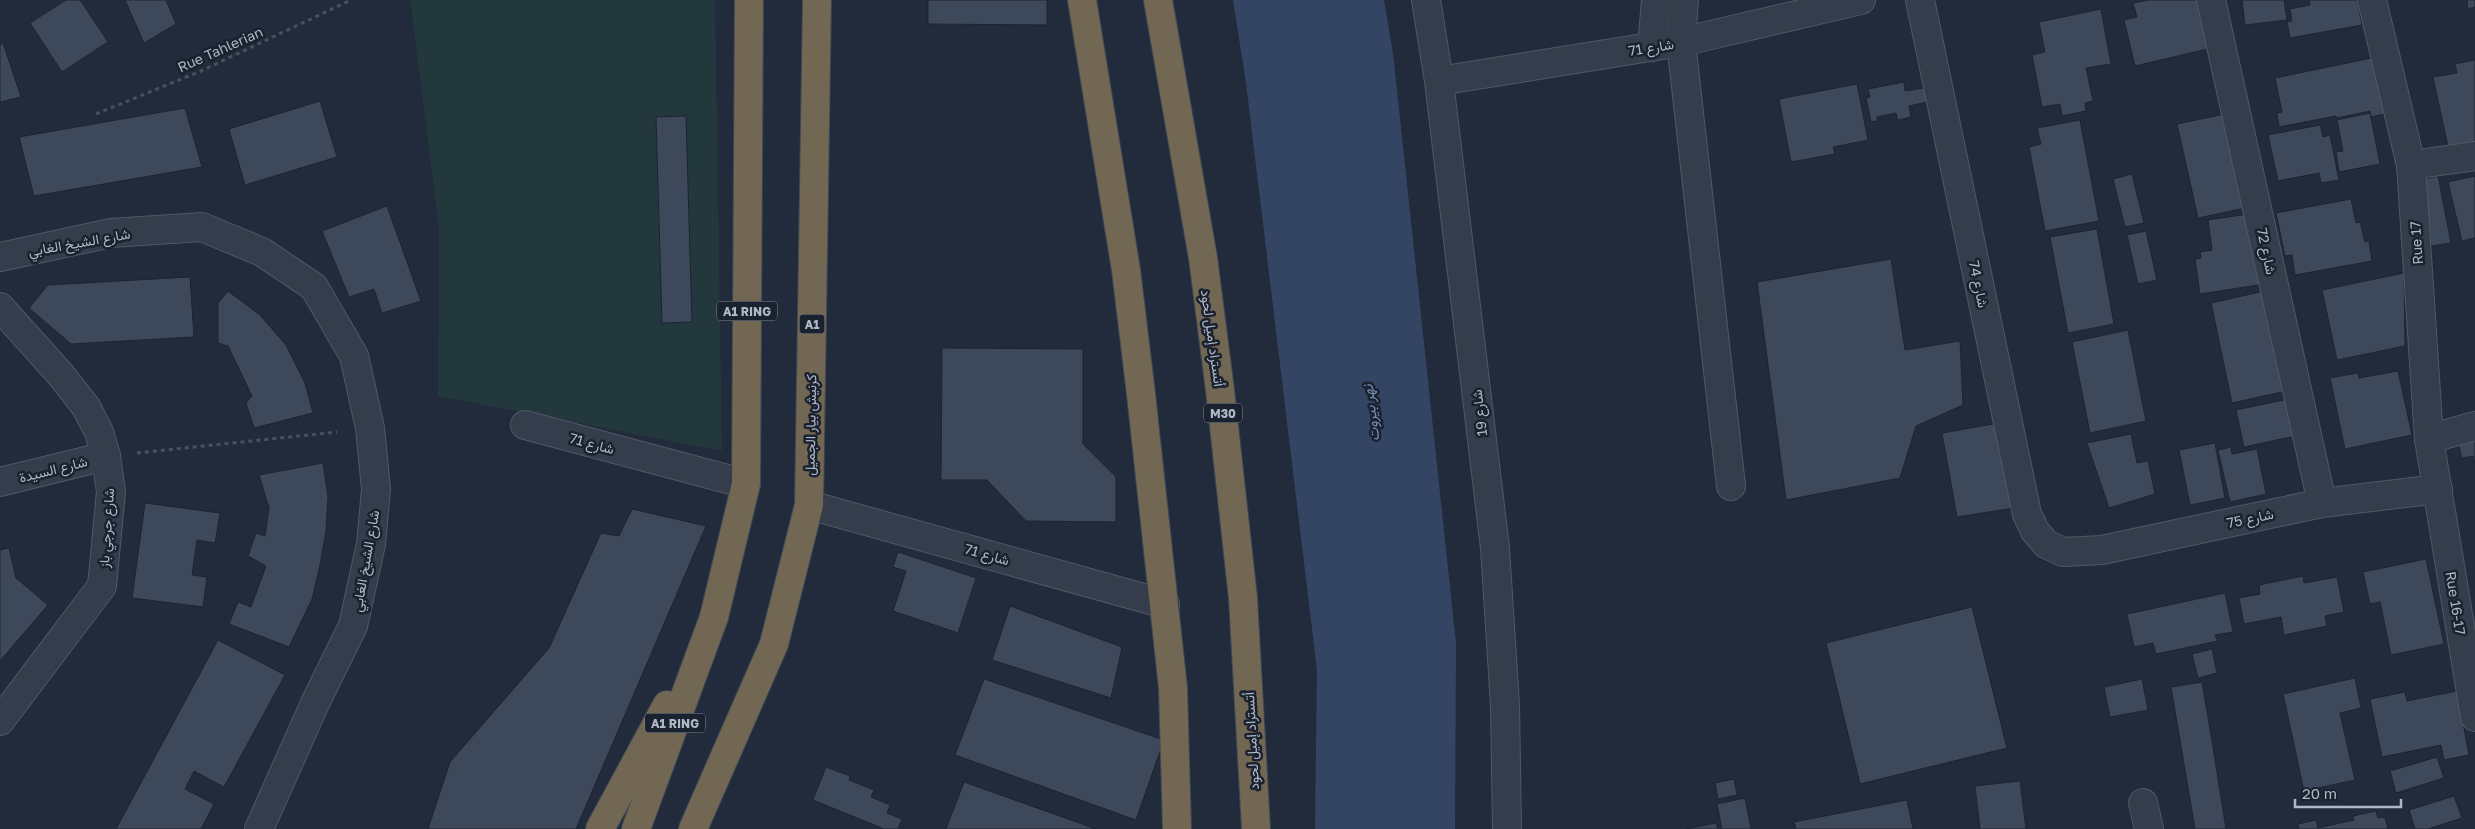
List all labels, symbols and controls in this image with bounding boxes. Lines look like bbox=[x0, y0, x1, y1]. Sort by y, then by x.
street label: Rue Tahlerian bbox=[175, 23, 265, 75]
street label: شارع 71 bbox=[1627, 35, 1675, 62]
street label: Rue 17 bbox=[2406, 221, 2426, 265]
street label: شارع الشيخ الغابي bbox=[27, 225, 132, 263]
street label: شارع 72 bbox=[2251, 226, 2280, 276]
street label: شارع 74 bbox=[1963, 259, 1992, 310]
street label: أتستراد إميل لحود bbox=[1196, 288, 1228, 388]
road number: A1 RING bbox=[717, 302, 777, 321]
road number: A1 bbox=[800, 314, 824, 334]
street label: كرنيش بيار الجميل bbox=[801, 374, 820, 476]
water label: نهر بيروت bbox=[1358, 383, 1383, 442]
street label: شارع 19 bbox=[1468, 388, 1493, 437]
road number: M30 bbox=[1204, 403, 1242, 422]
street label: شارع 71 bbox=[567, 429, 616, 460]
street label: شارع السيدة bbox=[17, 452, 90, 489]
street label: شارع جرجي باز bbox=[95, 488, 121, 570]
street label: شارع 75 bbox=[2225, 505, 2275, 534]
street label: شارع الشيخ الغابي bbox=[348, 509, 386, 614]
street label: شارع 71 bbox=[962, 540, 1011, 571]
street label: Rue 16-17 bbox=[2443, 570, 2469, 636]
street label: أتستراد إميل لحود bbox=[1240, 692, 1264, 790]
road number: A1 RING bbox=[645, 714, 705, 732]
scale bar bbox=[2295, 776, 2401, 808]
text: 20 m bbox=[2302, 784, 2337, 802]

